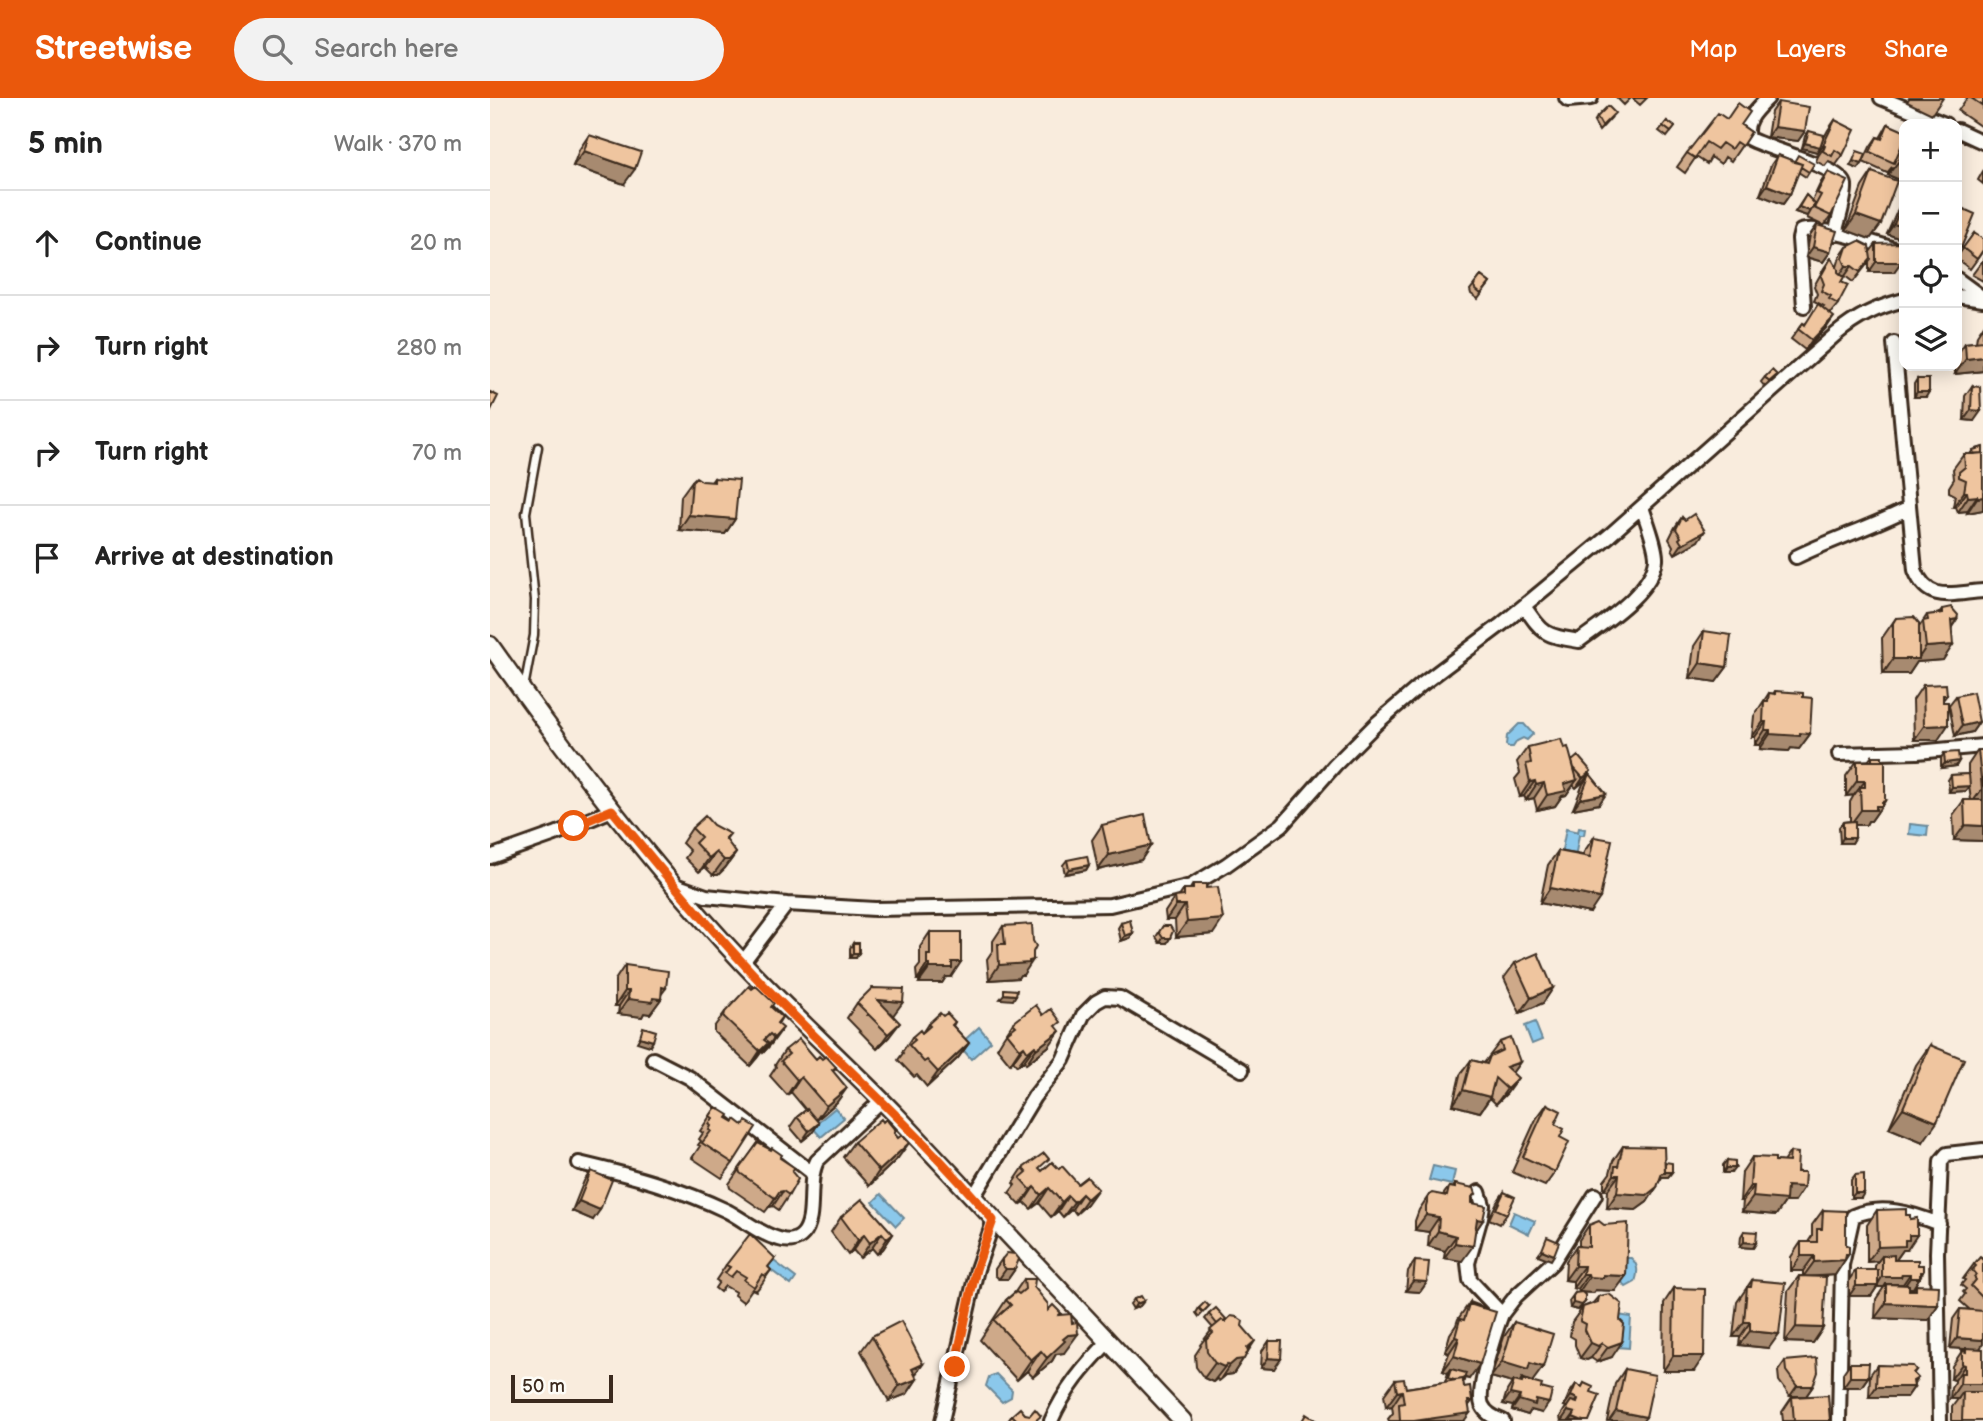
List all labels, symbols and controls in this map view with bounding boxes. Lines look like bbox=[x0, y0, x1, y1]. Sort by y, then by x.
search box bbox=[234, 18, 724, 81]
text: Streetwise bbox=[35, 29, 192, 69]
icon: search bbox=[258, 30, 296, 68]
text: Search here bbox=[314, 34, 458, 65]
text: Map bbox=[1689, 35, 1737, 64]
text: Layers bbox=[1775, 35, 1846, 64]
text: Share bbox=[1884, 35, 1948, 64]
map controls bbox=[1899, 119, 1962, 371]
button: + bbox=[1899, 119, 1962, 182]
text: 5 min bbox=[28, 126, 103, 162]
text: Walk · 370 m bbox=[334, 130, 462, 158]
button: − bbox=[1899, 182, 1962, 245]
icon: ahead bbox=[28, 224, 66, 262]
text: Continue bbox=[95, 227, 202, 258]
text: 20 m bbox=[410, 229, 462, 257]
button: locate bbox=[1899, 245, 1962, 308]
button: layers bbox=[1899, 308, 1962, 371]
icon: right bbox=[28, 329, 66, 367]
text: Turn right bbox=[95, 332, 208, 363]
text: 280 m bbox=[396, 334, 462, 362]
icon: right bbox=[28, 434, 66, 472]
text: Turn right bbox=[95, 437, 208, 468]
text: 70 m bbox=[412, 439, 462, 467]
icon: arrive bbox=[28, 539, 66, 577]
text: Arrive at destination bbox=[95, 542, 334, 573]
route start bbox=[558, 810, 589, 841]
route end bbox=[939, 1351, 970, 1382]
scale bar bbox=[511, 1372, 612, 1404]
text: 50 m bbox=[522, 1375, 565, 1398]

